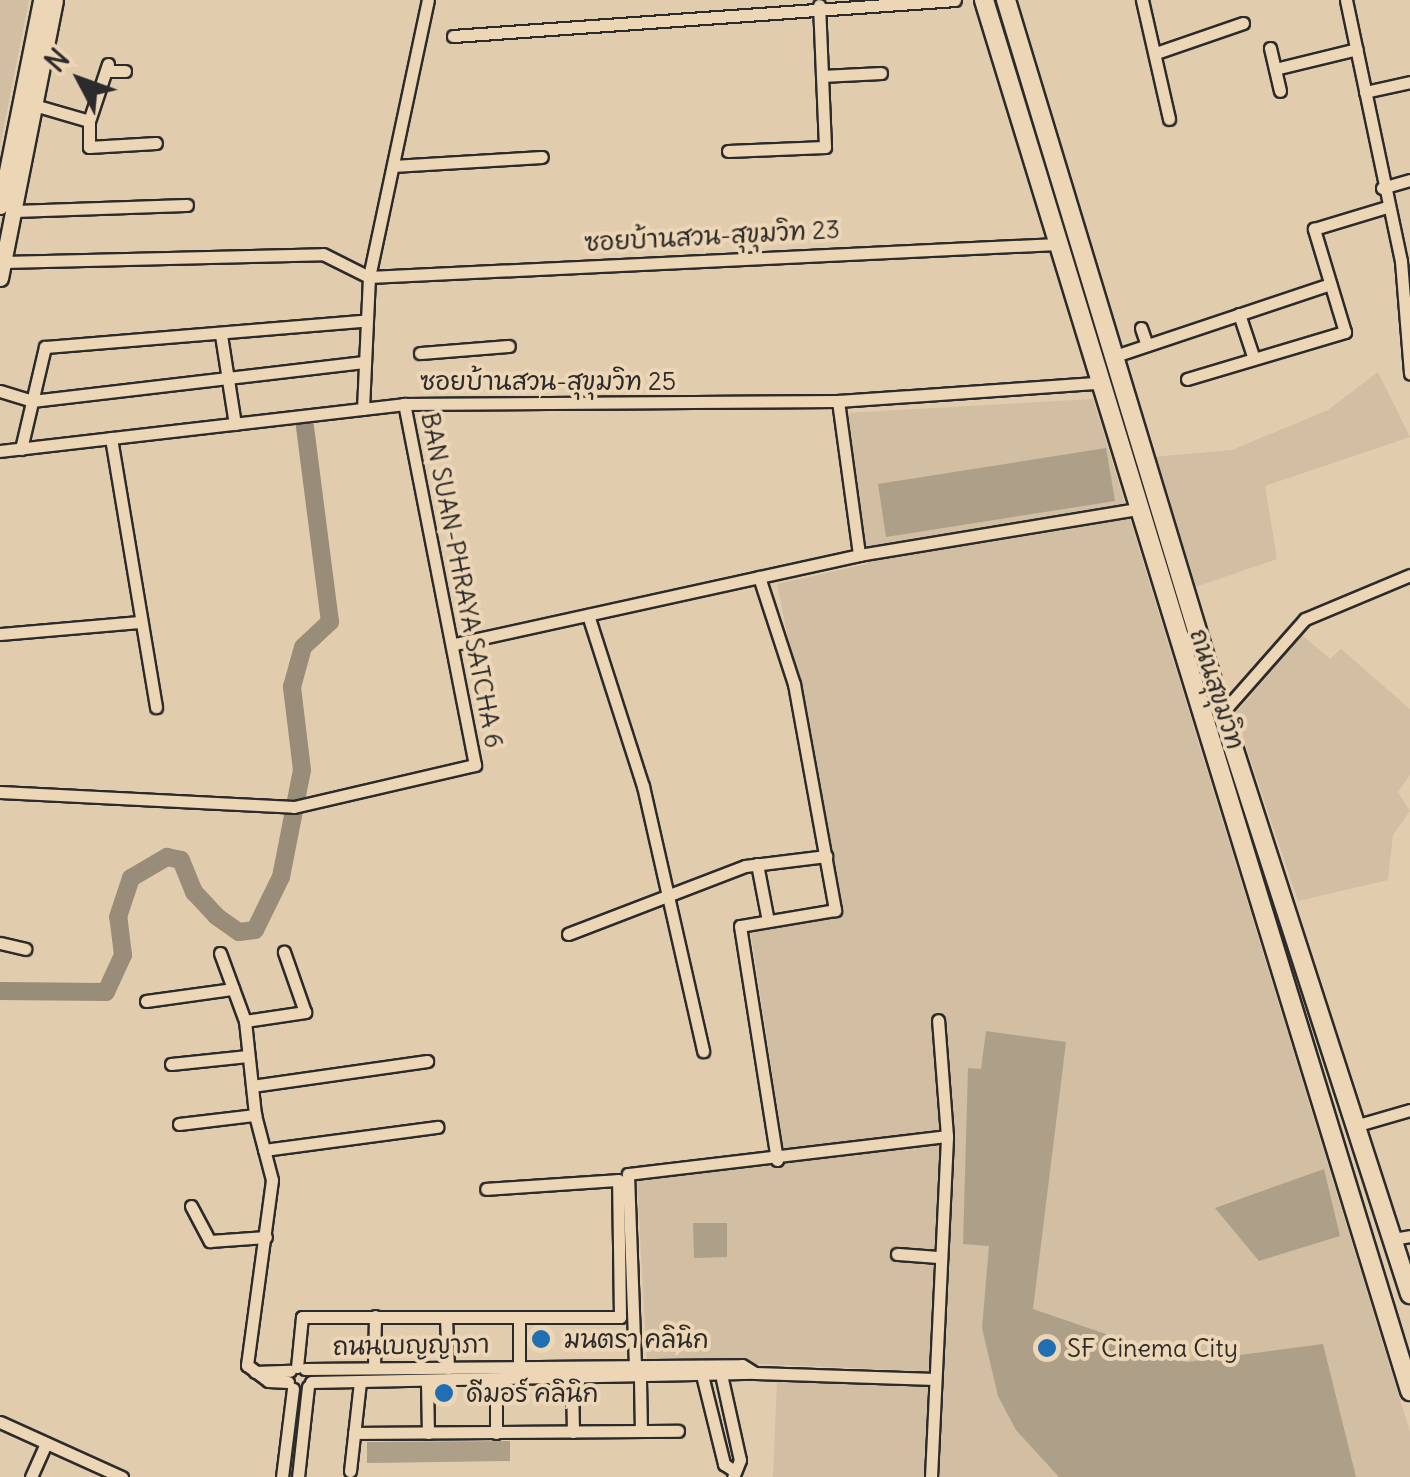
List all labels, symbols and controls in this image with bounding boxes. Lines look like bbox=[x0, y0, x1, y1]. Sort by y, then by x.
north arrow bbox=[30, 30, 130, 130]
text: N bbox=[37, 41, 77, 79]
street label: ซอยบ้านสวน-สุขุมวิท 23 bbox=[583, 214, 841, 258]
street label: ซอยบ้านสวน-สุขุมวิท 25 bbox=[420, 366, 676, 396]
street label: BAN SUAN-PHRAYA SATCHA 6 bbox=[415, 410, 509, 750]
street label: ถนนสุขุมวิท bbox=[1183, 625, 1251, 753]
place label: มนตรา คลินิก bbox=[564, 1324, 709, 1354]
marker: มนตรา คลินิก bbox=[528, 1326, 554, 1352]
street label: ถนนเบญญาภา bbox=[332, 1329, 490, 1361]
place label: SF Cinema City bbox=[1067, 1333, 1238, 1363]
marker: SF Cinema City bbox=[1036, 1337, 1058, 1359]
place label: ดีมอร์ คลินิก bbox=[466, 1378, 599, 1408]
marker: ดีมอร์ คลินิก bbox=[431, 1380, 457, 1406]

